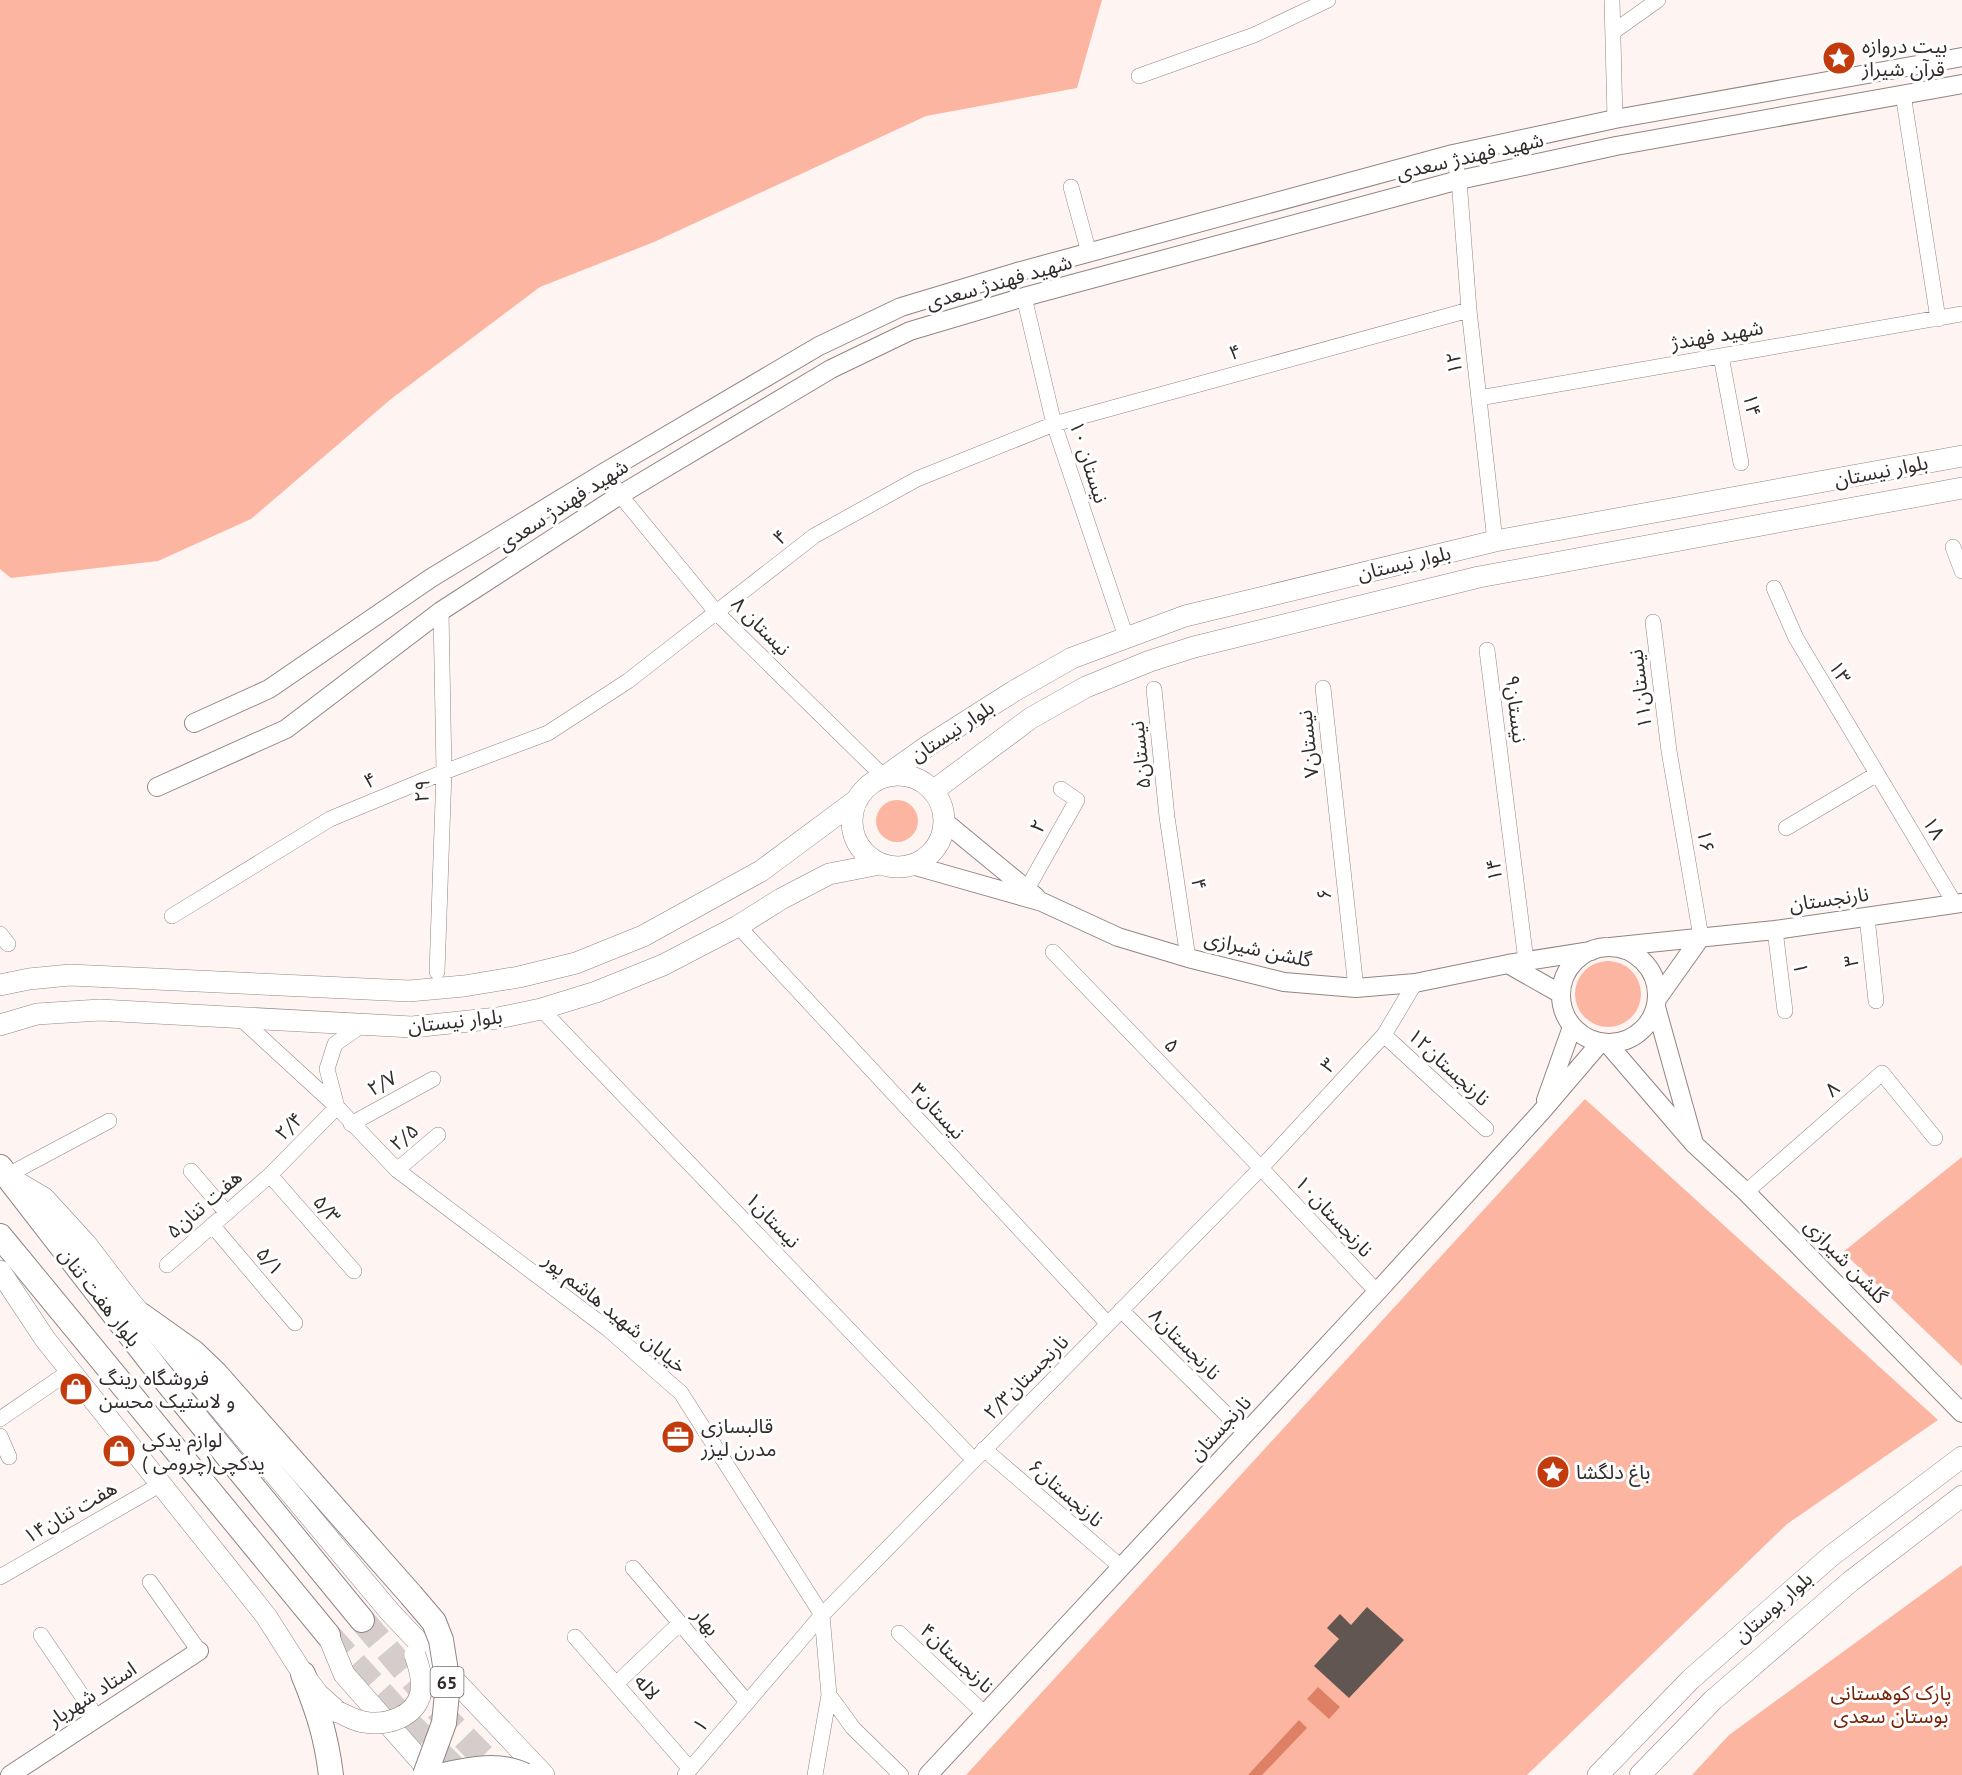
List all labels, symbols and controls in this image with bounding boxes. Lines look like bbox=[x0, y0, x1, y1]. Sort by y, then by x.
place label: بیت دروازه قرآن شیراز bbox=[1861, 33, 1947, 82]
place icon: بیت دروازه قرآن شیراز bbox=[1821, 40, 1857, 76]
street label: شهید فهندژ سعدی bbox=[1394, 126, 1546, 186]
street label: شهید فهندژ سعدی bbox=[923, 249, 1075, 315]
street label: شهید فهندژ bbox=[1668, 314, 1765, 356]
street label: ۴ bbox=[1226, 338, 1244, 366]
street label: ۱۲ bbox=[1440, 350, 1468, 376]
street label: ۱۴ bbox=[1737, 391, 1767, 419]
street label: نیستان ۱۰ bbox=[1063, 418, 1115, 506]
street label: بلوار نیستان bbox=[1832, 449, 1930, 493]
street label: شهید فهندژ سعدی bbox=[493, 453, 633, 557]
street label: ۴ bbox=[767, 523, 793, 551]
street label: بلوار نیستان bbox=[1355, 540, 1453, 586]
street label: نیستان ۸ bbox=[726, 591, 796, 661]
street label: ۱۱نیستان bbox=[1622, 648, 1658, 730]
street label: ۱۳ bbox=[1823, 655, 1857, 689]
street label: ۹نیستان bbox=[1499, 674, 1533, 744]
street label: بلوار نیستان bbox=[905, 694, 999, 768]
street label: ۷نیستان bbox=[1292, 709, 1324, 779]
street label: ۵نیستان bbox=[1124, 720, 1156, 790]
street label: ۴ bbox=[360, 766, 380, 794]
street label: ۲۹ bbox=[409, 779, 435, 803]
street label: ۱۸ bbox=[1917, 811, 1951, 845]
street label: ۲ bbox=[1024, 815, 1052, 837]
street label: ۱۶ bbox=[1691, 827, 1721, 855]
street label: ۱۴ bbox=[1480, 857, 1508, 883]
street label: ۴ bbox=[1185, 877, 1213, 891]
street label: نارنجستان bbox=[1788, 881, 1870, 917]
street label: ۶ bbox=[1310, 887, 1338, 901]
street label: گلشن شیرازی bbox=[1202, 925, 1315, 973]
street label: ۳ bbox=[1837, 954, 1865, 968]
street label: ۱ bbox=[1787, 961, 1815, 975]
street label: بلوار نیستان bbox=[406, 1003, 504, 1039]
street label: ۱۲نارنجستان bbox=[1402, 1022, 1496, 1112]
street label: ۵ bbox=[1159, 1032, 1185, 1058]
street label: ۳ bbox=[1315, 1052, 1341, 1078]
street label: ۲/۷ bbox=[363, 1064, 402, 1102]
street label: ۸ bbox=[1819, 1075, 1845, 1103]
street label: ۳نیستان bbox=[905, 1077, 971, 1145]
street label: ۲/۴ bbox=[269, 1106, 309, 1146]
street label: ۲/۵ bbox=[384, 1117, 424, 1157]
street label: هفت تنان۵ bbox=[161, 1164, 247, 1244]
street label: ۱۰نارنجستان bbox=[1289, 1169, 1379, 1263]
street label: ۱نیستان bbox=[740, 1186, 806, 1254]
street label: ۵/۳ bbox=[307, 1189, 347, 1229]
street label: گلشن شیرازی bbox=[1799, 1213, 1894, 1310]
street label: ۵/۱ bbox=[250, 1241, 290, 1281]
street label: بلوار هفت تنان bbox=[53, 1242, 147, 1352]
street label: خیابان شهید هاشم پور bbox=[536, 1247, 692, 1380]
street label: ۸نارنجستان bbox=[1143, 1302, 1227, 1386]
street label: ۲/۳نارنجستان bbox=[978, 1329, 1074, 1425]
place label: فروشگاه رینگ و لاستیک محسن bbox=[99, 1365, 235, 1414]
shop icon: فروشگاه رینگ و لاستیک محسن bbox=[58, 1371, 94, 1407]
street label: نارنجستان bbox=[1183, 1390, 1257, 1466]
place label: قالبسازی مدرن لیزر bbox=[700, 1413, 776, 1462]
office icon: قالبسازی مدرن لیزر bbox=[660, 1419, 696, 1455]
place label: لوازم یدکی یدکچی(چرومی ) bbox=[142, 1427, 265, 1476]
shop icon: لوازم یدکی یدکچی(چرومی ) bbox=[101, 1433, 137, 1469]
street label: ۶نارنجستان bbox=[1023, 1453, 1109, 1533]
place icon: باغ دلگشا bbox=[1535, 1454, 1571, 1490]
place label: باغ دلگشا bbox=[1576, 1459, 1650, 1487]
street label: هفت تنان۱۴ bbox=[19, 1475, 121, 1549]
street label: بلوار بوستان bbox=[1728, 1566, 1818, 1648]
street label: بهار bbox=[686, 1602, 725, 1641]
street label: ۴نارنجستان bbox=[915, 1617, 999, 1699]
street label: استاد شهریار bbox=[42, 1656, 141, 1733]
road number: 65 bbox=[430, 1667, 464, 1697]
street label: لاله ‍ bbox=[629, 1668, 669, 1710]
park label: پارک کوهستانی بوستان سعدی bbox=[1831, 1680, 1951, 1729]
street label: ۱ bbox=[686, 1712, 714, 1738]

